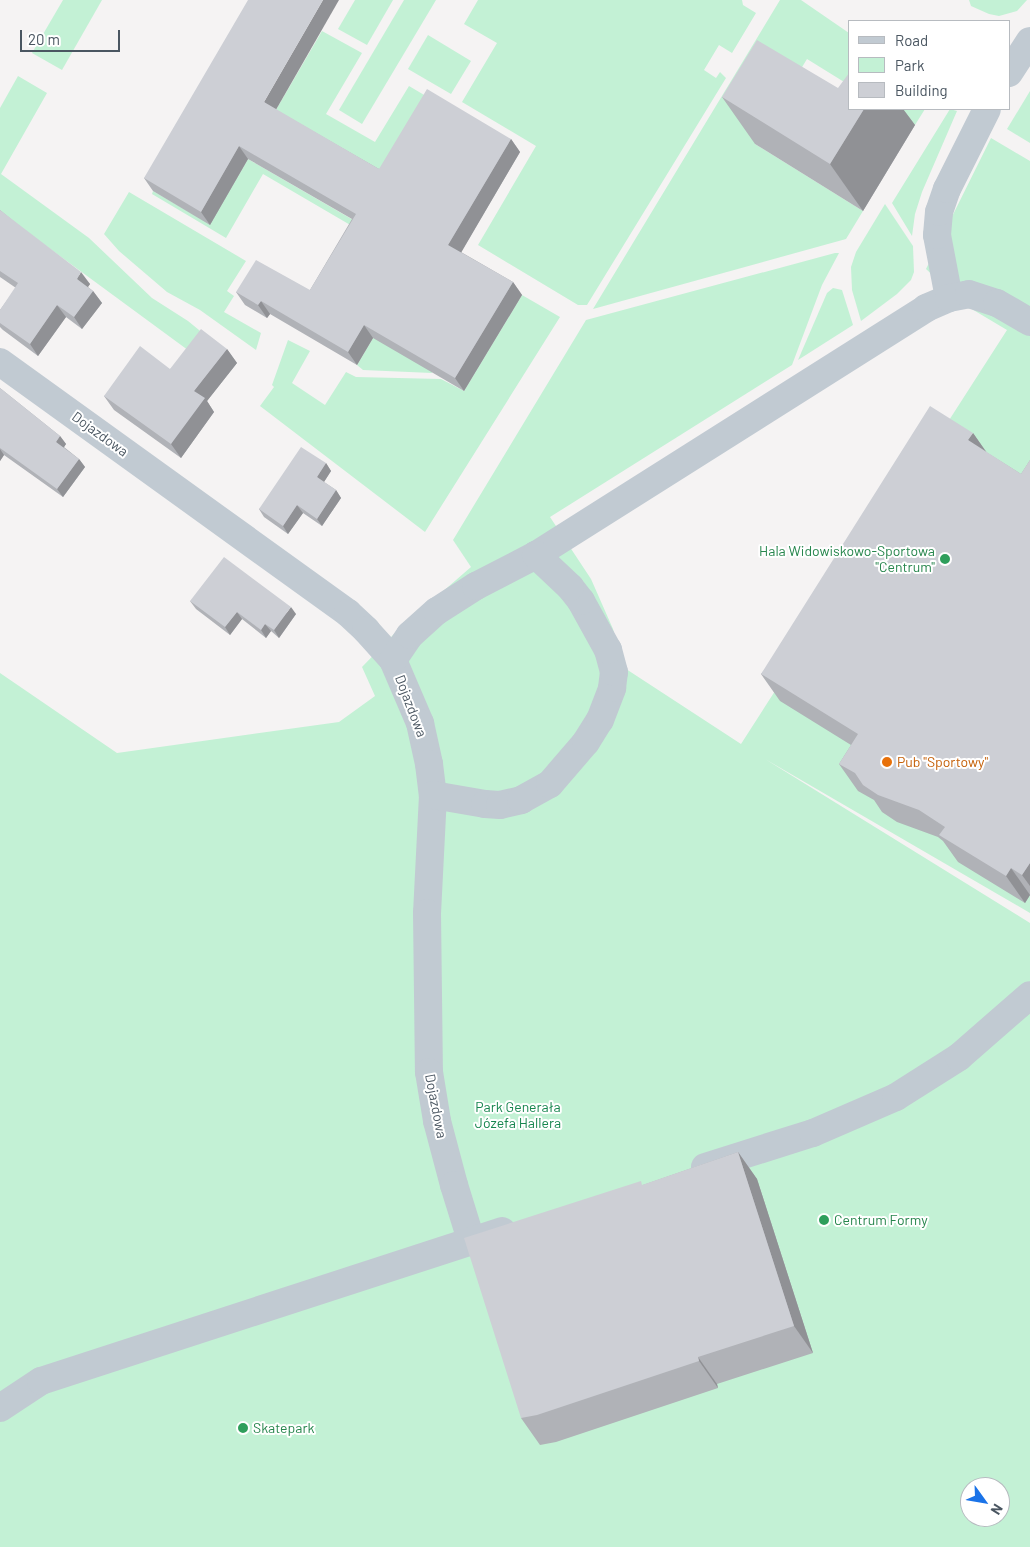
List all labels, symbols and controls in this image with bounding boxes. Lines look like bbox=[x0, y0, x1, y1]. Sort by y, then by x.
scale bar bbox=[22, 20, 122, 52]
legend bbox=[848, 20, 1010, 110]
text: 20 m bbox=[28, 30, 60, 48]
text: Road bbox=[895, 31, 928, 49]
text: Park bbox=[895, 56, 924, 74]
text: Building bbox=[895, 81, 948, 99]
street label: Dojazdowa bbox=[69, 408, 131, 460]
place label: Hala Widowiskowo-Sportowa "Centrum" bbox=[759, 543, 935, 576]
marker: Hala Widowiskowo-Sportowa "Centrum" bbox=[939, 553, 951, 565]
street label: Dojazdowa bbox=[391, 673, 431, 739]
place label: Pub "Sportowy" bbox=[897, 754, 988, 770]
marker: Pub "Sportowy" bbox=[881, 756, 893, 768]
street label: Dojazdowa bbox=[422, 1072, 450, 1140]
park label: Park Generała Józefa Hallera bbox=[475, 1099, 561, 1132]
place label: Centrum Formy bbox=[834, 1212, 928, 1228]
marker: Centrum Formy bbox=[818, 1214, 830, 1226]
place label: Skatepark bbox=[253, 1420, 315, 1436]
marker: Skatepark bbox=[237, 1422, 249, 1434]
north arrow bbox=[960, 1477, 1010, 1527]
text: N bbox=[988, 1501, 1007, 1518]

